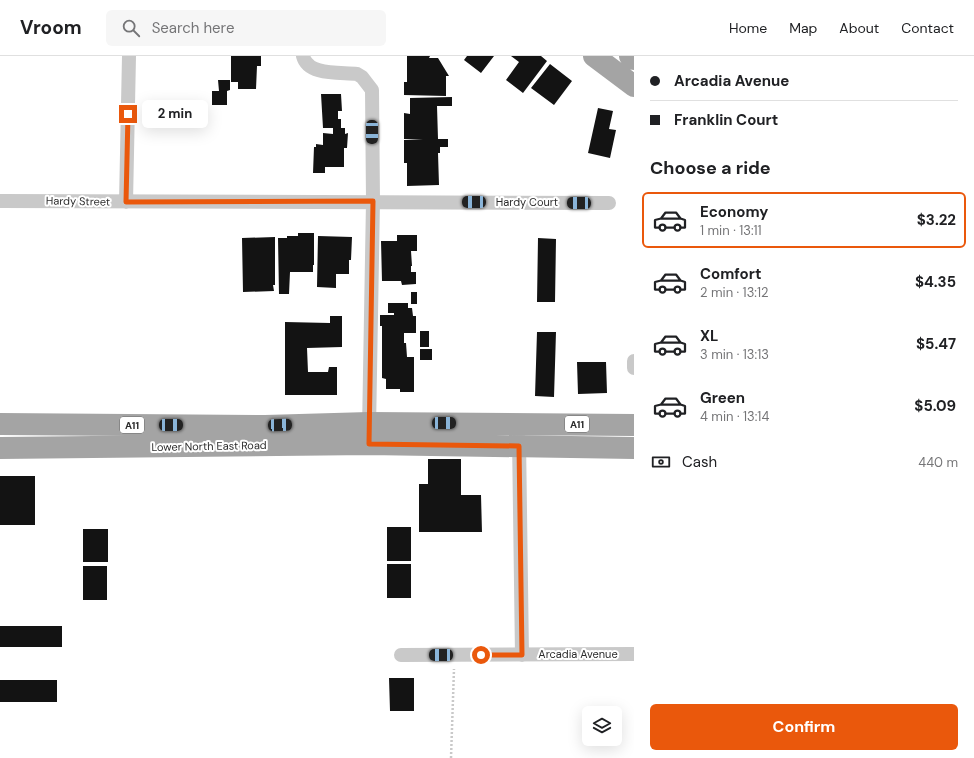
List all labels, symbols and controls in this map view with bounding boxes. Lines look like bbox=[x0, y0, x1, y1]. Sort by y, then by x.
search box bbox=[106, 10, 386, 46]
text: Vroom bbox=[20, 15, 82, 40]
icon: search bbox=[120, 17, 142, 39]
text: Search here bbox=[152, 18, 234, 38]
text: Home bbox=[729, 19, 767, 37]
text: Map bbox=[789, 19, 817, 37]
text: About bbox=[839, 19, 879, 37]
text: Contact bbox=[901, 19, 954, 37]
text: Arcadia Avenue bbox=[674, 71, 789, 91]
callout: 2 min bbox=[142, 100, 208, 128]
route end bbox=[119, 105, 137, 123]
text: 2 min bbox=[158, 105, 192, 122]
text: Franklin Court bbox=[674, 110, 778, 130]
car bbox=[366, 120, 378, 144]
text: Choose a ride bbox=[650, 156, 771, 180]
street label: Hardy Street bbox=[46, 193, 110, 209]
street label: Hardy Court bbox=[496, 195, 558, 209]
car bbox=[462, 196, 486, 208]
car bbox=[567, 197, 591, 209]
icon: car bbox=[652, 202, 688, 238]
text: Economy bbox=[700, 202, 768, 222]
text: $3.22 bbox=[917, 210, 956, 230]
text: 1 min · 13:11 bbox=[700, 222, 762, 239]
icon: car bbox=[652, 264, 688, 300]
text: Comfort bbox=[700, 264, 761, 284]
text: $4.35 bbox=[915, 272, 956, 292]
text: 2 min · 13:12 bbox=[700, 284, 769, 301]
icon: car bbox=[652, 326, 688, 362]
text: XL bbox=[700, 326, 718, 346]
text: $5.47 bbox=[916, 334, 956, 354]
text: 3 min · 13:13 bbox=[700, 346, 769, 363]
icon: car bbox=[652, 388, 688, 424]
text: Green bbox=[700, 388, 745, 408]
text: $5.09 bbox=[914, 396, 956, 416]
text: 4 min · 13:14 bbox=[700, 408, 769, 425]
road number: A11 bbox=[565, 416, 589, 432]
road number: A11 bbox=[120, 417, 144, 433]
car bbox=[432, 417, 456, 429]
car bbox=[159, 419, 183, 431]
car bbox=[268, 419, 292, 431]
street label: Lower North East Road bbox=[151, 438, 267, 454]
icon: cash bbox=[650, 451, 672, 473]
text: Cash bbox=[682, 452, 717, 472]
text: 440 m bbox=[918, 454, 958, 471]
route start bbox=[472, 646, 490, 664]
street label: Arcadia Avenue bbox=[538, 647, 618, 661]
car bbox=[429, 649, 453, 661]
button: Confirm bbox=[650, 704, 958, 750]
map controls bbox=[582, 706, 622, 746]
button: layers bbox=[582, 706, 622, 746]

